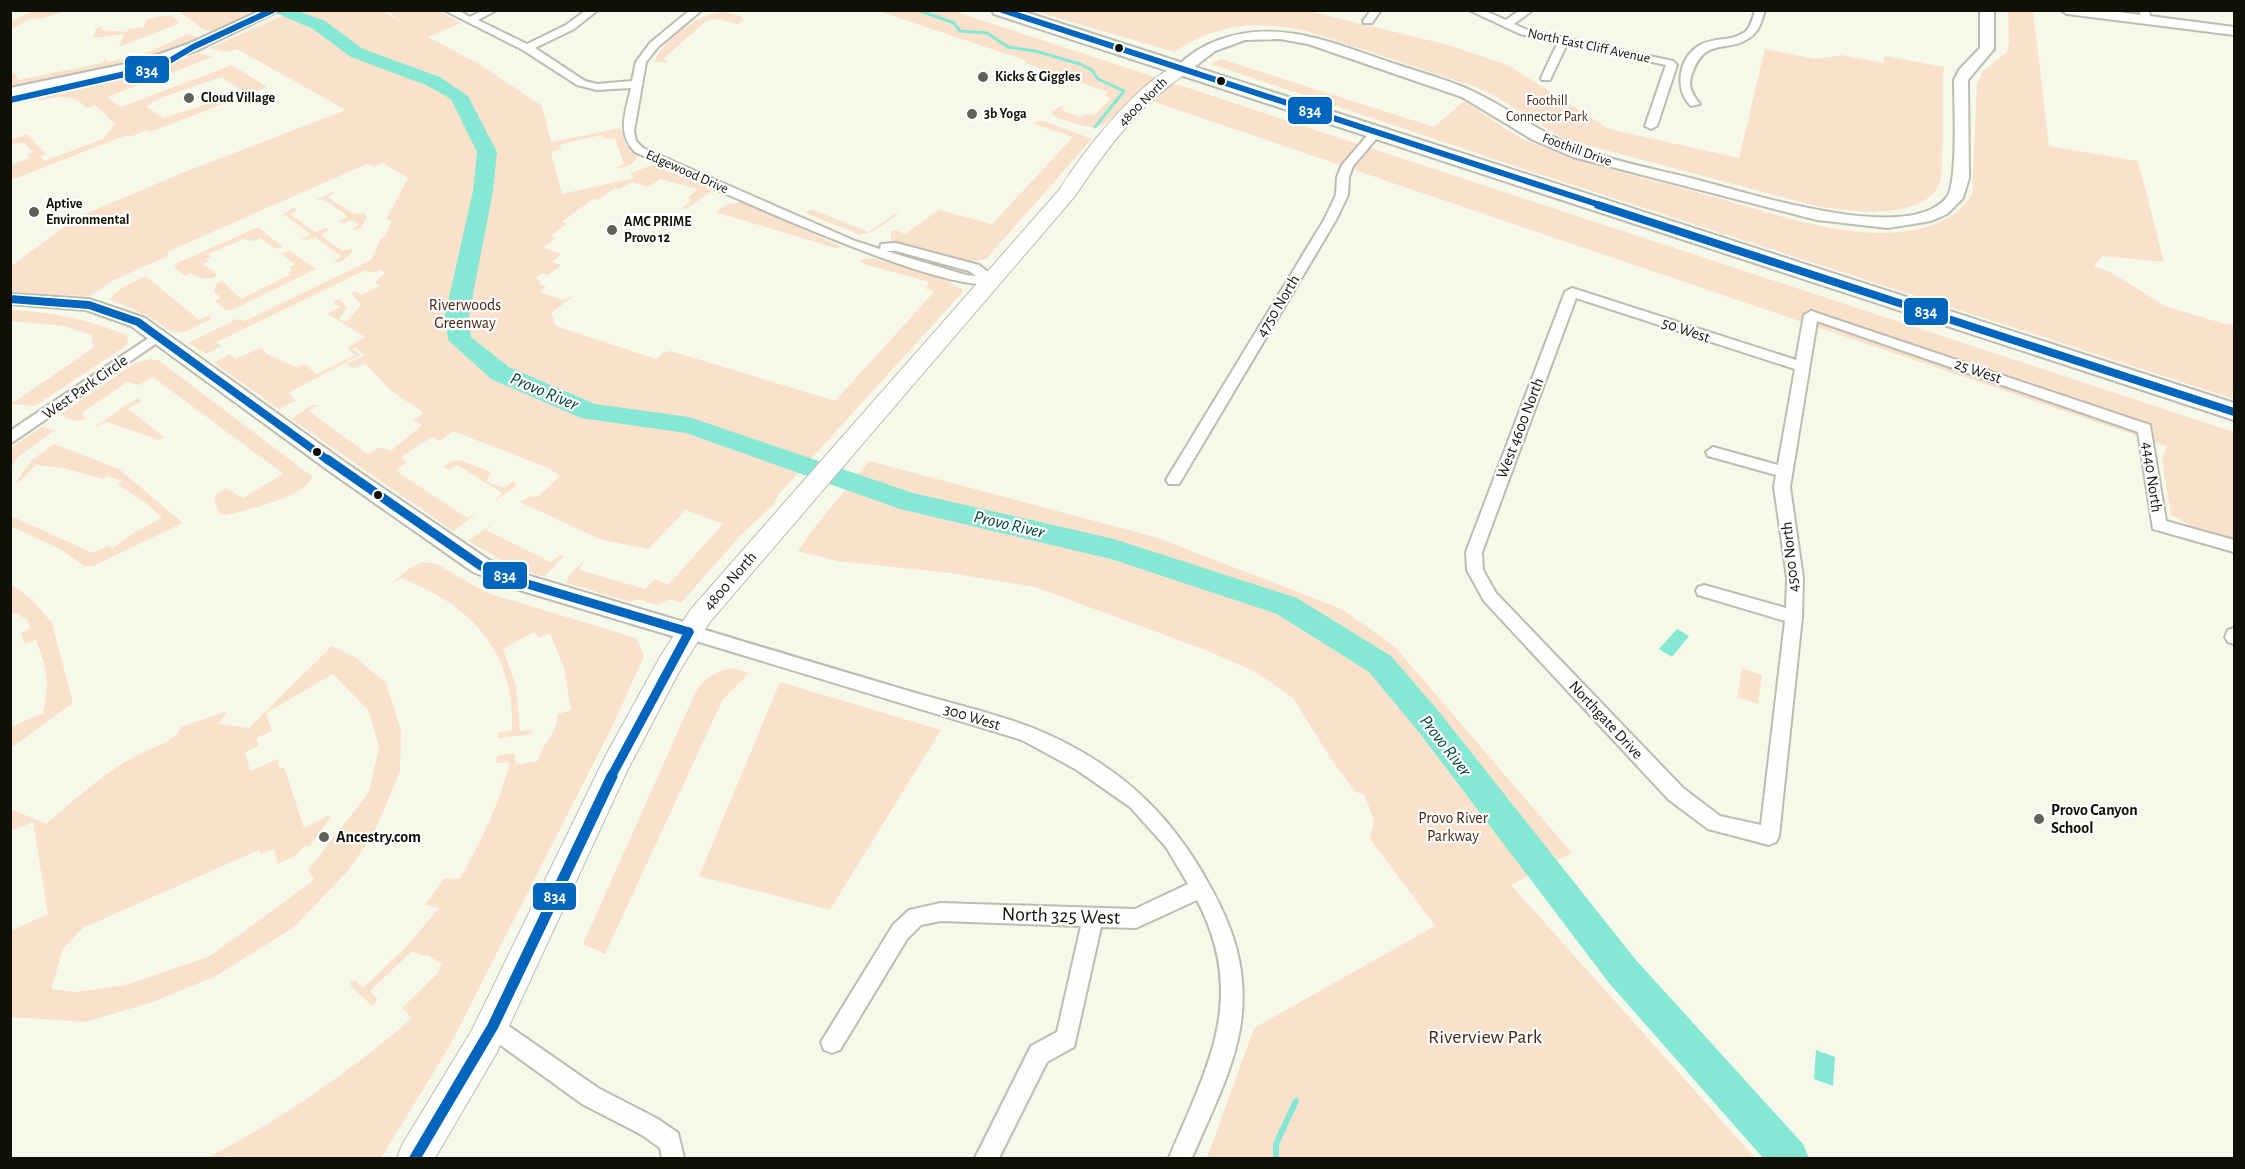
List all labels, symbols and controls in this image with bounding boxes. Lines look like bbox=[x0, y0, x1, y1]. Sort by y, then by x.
street label: North East Cliff Avenue bbox=[1526, 26, 1652, 66]
unlabelled marker bbox=[1113, 42, 1125, 54]
line badge: 834 bbox=[124, 55, 170, 84]
text: 834 bbox=[136, 63, 158, 79]
marker: Kicks & Giggles bbox=[976, 70, 990, 84]
place label: Kicks & Giggles bbox=[995, 70, 1080, 84]
street label: 4800 North bbox=[1116, 75, 1170, 129]
unlabelled marker bbox=[1215, 75, 1227, 87]
marker: Cloud Village bbox=[182, 91, 196, 105]
place label: Cloud Village bbox=[201, 91, 276, 105]
park label: Foothill Connector Park bbox=[1506, 94, 1589, 124]
line badge: 834 bbox=[1287, 96, 1333, 125]
text: 834 bbox=[1299, 103, 1321, 119]
marker: 3b Yoga bbox=[965, 107, 979, 121]
place label: 3b Yoga bbox=[984, 107, 1027, 121]
street label: Foothill Drive bbox=[1540, 131, 1614, 169]
street label: Edgewood Drive bbox=[644, 148, 730, 196]
place label: Aptive Environmental bbox=[46, 197, 130, 227]
marker: Aptive Environmental bbox=[27, 205, 41, 219]
place label: AMC PRIME Provo 12 bbox=[624, 215, 691, 245]
marker: AMC PRIME Provo 12 bbox=[605, 223, 619, 237]
street label: 4750 North bbox=[1253, 272, 1303, 340]
park label: Riverwoods Greenway bbox=[429, 297, 501, 332]
line badge: 834 bbox=[1903, 297, 1949, 326]
text: 834 bbox=[1915, 304, 1937, 320]
street label: 50 West bbox=[1660, 314, 1712, 346]
street label: West Park Circle bbox=[40, 352, 130, 422]
street label: 25 West bbox=[1952, 356, 2004, 386]
water label: Provo River bbox=[507, 370, 582, 415]
street label: West 4600 North bbox=[1493, 376, 1547, 480]
street label: 4440 North bbox=[2139, 441, 2165, 513]
unlabelled marker bbox=[311, 446, 323, 458]
unlabelled marker bbox=[372, 489, 384, 501]
water label: Provo River bbox=[972, 508, 1047, 542]
street label: 4500 North bbox=[1778, 521, 1802, 593]
street label: 4800 North bbox=[700, 549, 760, 613]
line badge: 834 bbox=[482, 561, 528, 590]
text: 834 bbox=[494, 568, 516, 584]
street label: Northgate Drive bbox=[1566, 678, 1646, 762]
street label: 300 West bbox=[942, 701, 1002, 733]
water label: Provo River bbox=[1416, 712, 1475, 781]
place label: Provo Canyon School bbox=[2051, 802, 2138, 836]
park label: Provo River Parkway bbox=[1418, 810, 1489, 845]
marker: Provo Canyon School bbox=[2032, 812, 2046, 826]
place label: Ancestry.com bbox=[336, 829, 421, 846]
marker: Ancestry.com bbox=[317, 830, 331, 844]
line badge: 834 bbox=[532, 882, 577, 911]
text: 834 bbox=[544, 889, 566, 905]
street label: North 325 West bbox=[1001, 904, 1121, 928]
park label: Riverview Park bbox=[1428, 1027, 1542, 1047]

